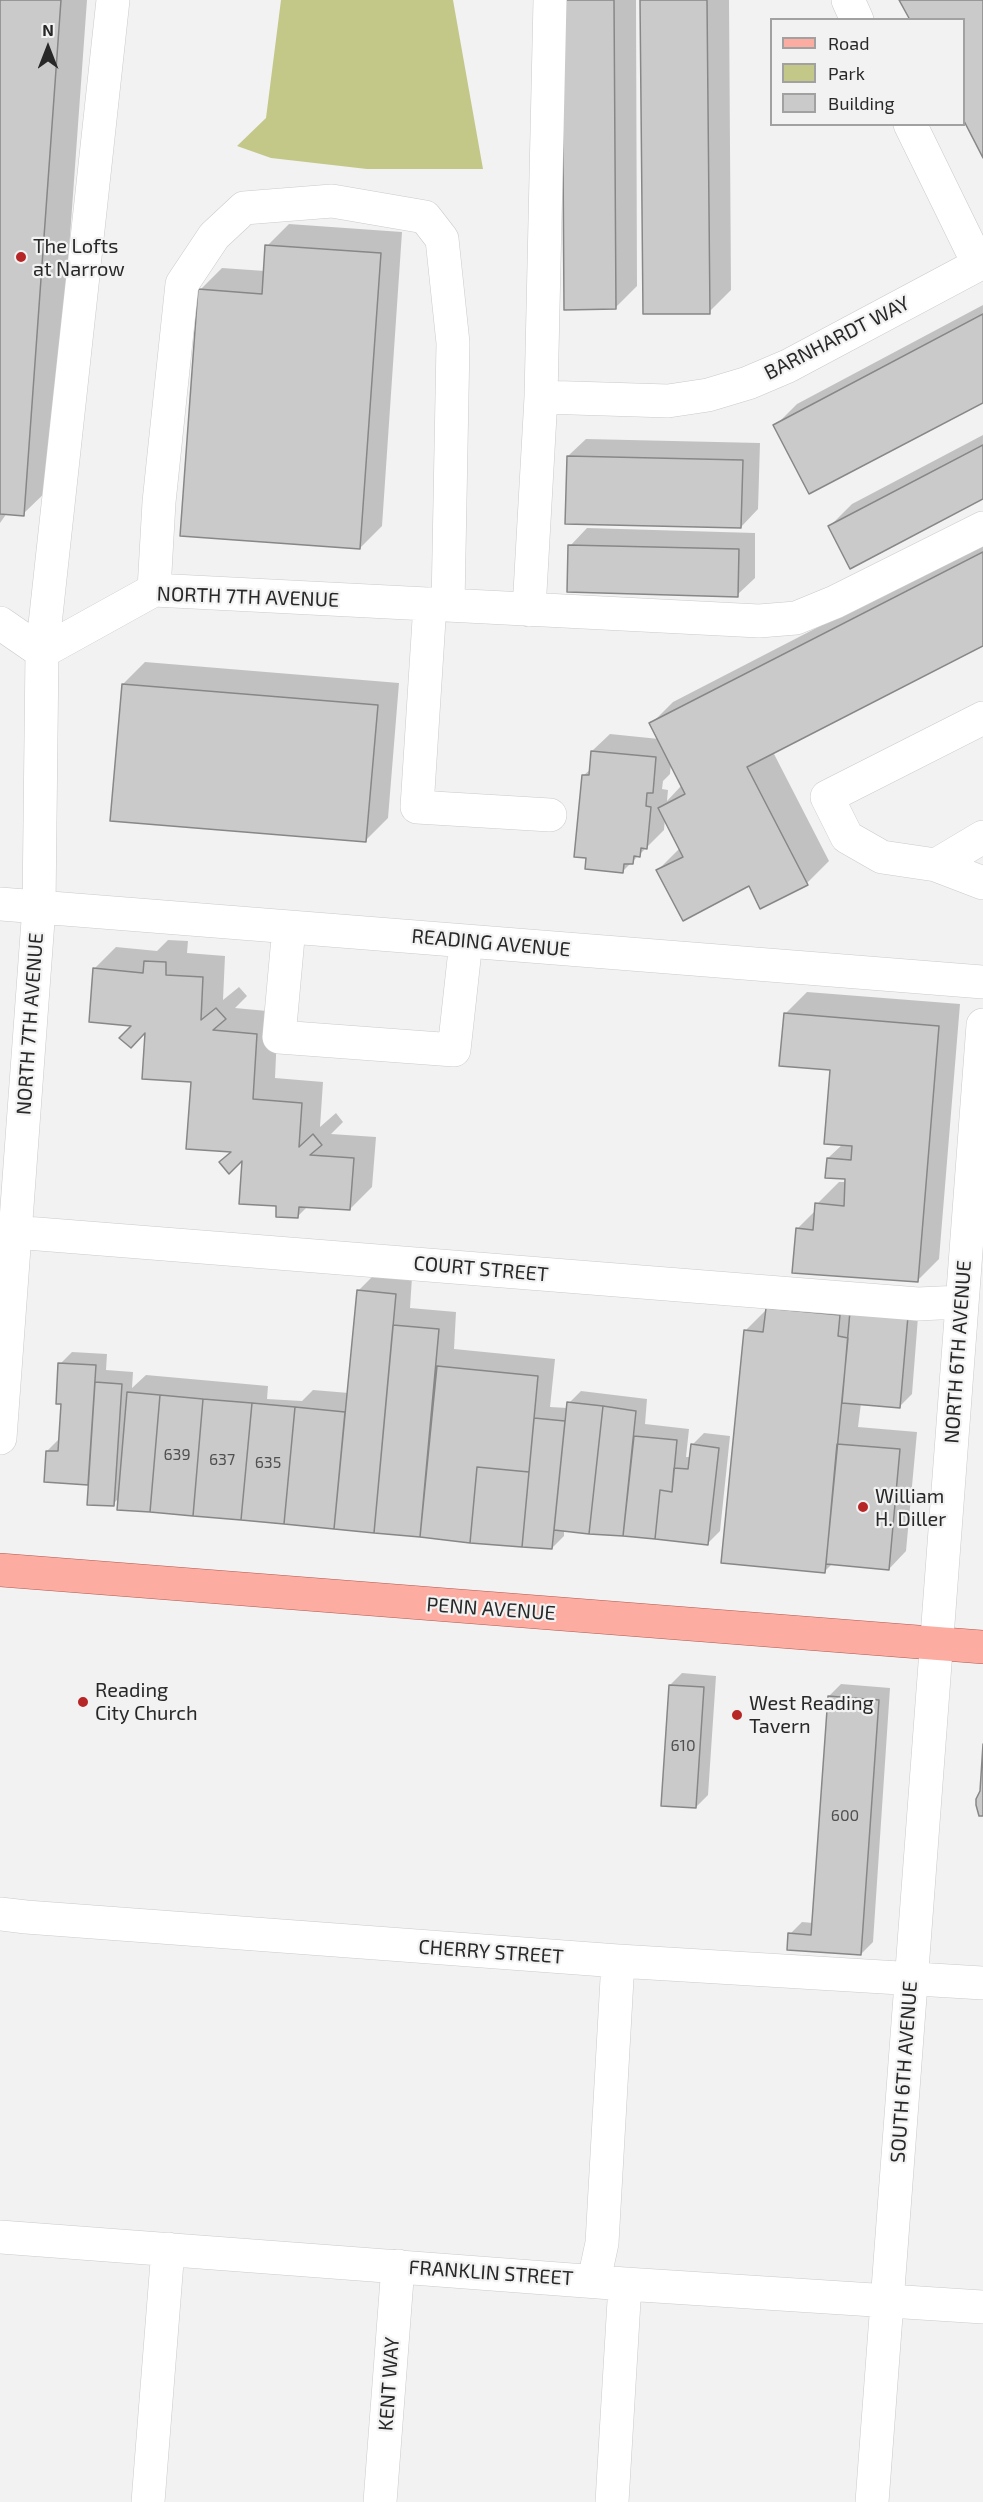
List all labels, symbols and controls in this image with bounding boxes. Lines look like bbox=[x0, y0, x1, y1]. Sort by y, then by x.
north arrow bbox=[18, 18, 78, 78]
legend bbox=[770, 18, 965, 126]
text: N bbox=[42, 20, 54, 39]
text: Road bbox=[828, 32, 869, 54]
text: Park bbox=[828, 62, 865, 84]
text: Building bbox=[828, 92, 895, 114]
place label: The Lofts at Narrow bbox=[33, 234, 125, 281]
marker: The Lofts at Narrow bbox=[14, 250, 28, 264]
street label: BARNHARDT WAY bbox=[760, 291, 914, 385]
street label: NORTH 7TH AVENUE bbox=[156, 582, 340, 612]
street label: READING AVENUE bbox=[411, 924, 571, 962]
street label: NORTH 7TH AVENUE bbox=[12, 932, 48, 1116]
street label: COURT STREET bbox=[413, 1251, 549, 1287]
street label: NORTH 6TH AVENUE bbox=[940, 1260, 976, 1444]
house number: 639 bbox=[163, 1445, 191, 1465]
house number: 637 bbox=[209, 1450, 235, 1470]
house number: 635 bbox=[255, 1453, 281, 1473]
place label: William H. Diller bbox=[875, 1484, 946, 1531]
marker: William H. Diller bbox=[856, 1500, 870, 1514]
street label: PENN AVENUE bbox=[426, 1593, 556, 1625]
place label: Reading City Church bbox=[95, 1678, 198, 1725]
place label: West Reading Tavern bbox=[749, 1691, 874, 1738]
marker: Reading City Church bbox=[76, 1695, 90, 1709]
marker: West Reading Tavern bbox=[730, 1708, 744, 1722]
house number: 610 bbox=[670, 1736, 696, 1756]
house number: 600 bbox=[831, 1806, 859, 1826]
street label: CHERRY STREET bbox=[418, 1935, 564, 1969]
street label: SOUTH 6TH AVENUE bbox=[886, 1980, 922, 2164]
street label: FRANKLIN STREET bbox=[408, 2255, 574, 2291]
street label: KENT WAY bbox=[374, 2336, 404, 2432]

